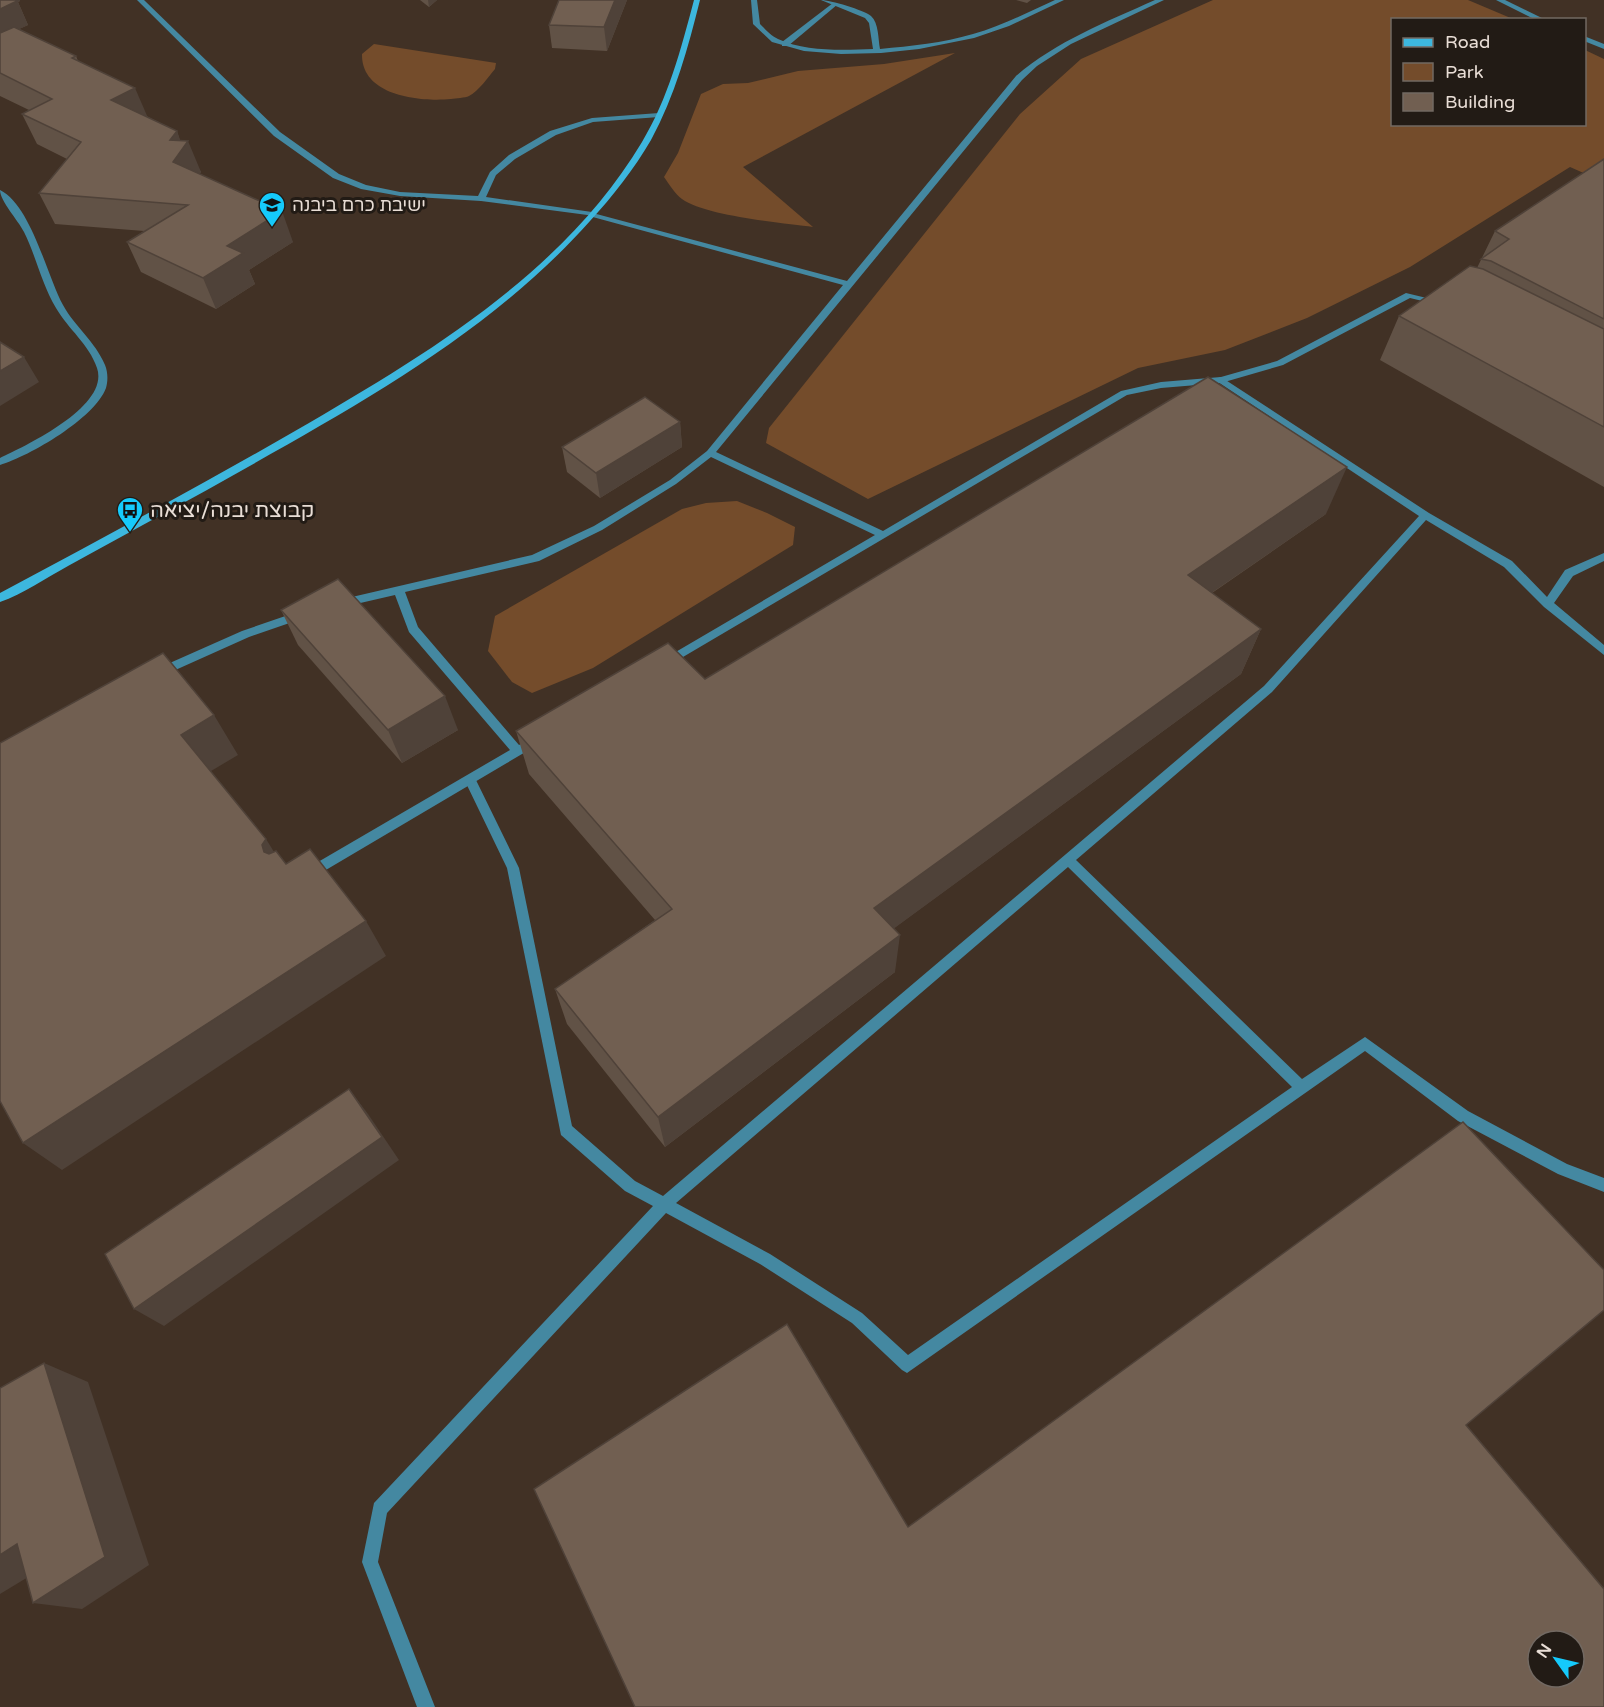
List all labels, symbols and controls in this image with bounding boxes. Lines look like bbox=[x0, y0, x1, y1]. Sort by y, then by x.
legend bbox=[1391, 18, 1586, 126]
text: Road bbox=[1445, 31, 1490, 53]
text: Park bbox=[1445, 61, 1484, 83]
text: Building bbox=[1445, 91, 1515, 113]
school or university icon: ישיבת כרם ביבנה bbox=[257, 190, 287, 228]
place label: ישיבת כרם ביבנה bbox=[292, 194, 426, 216]
bus stop icon: קבוצת יבנה/יציאה bbox=[115, 495, 145, 533]
place label: קבוצת יבנה/יציאה bbox=[150, 498, 314, 523]
north arrow bbox=[1526, 1629, 1586, 1689]
text: N bbox=[1533, 1640, 1556, 1662]

